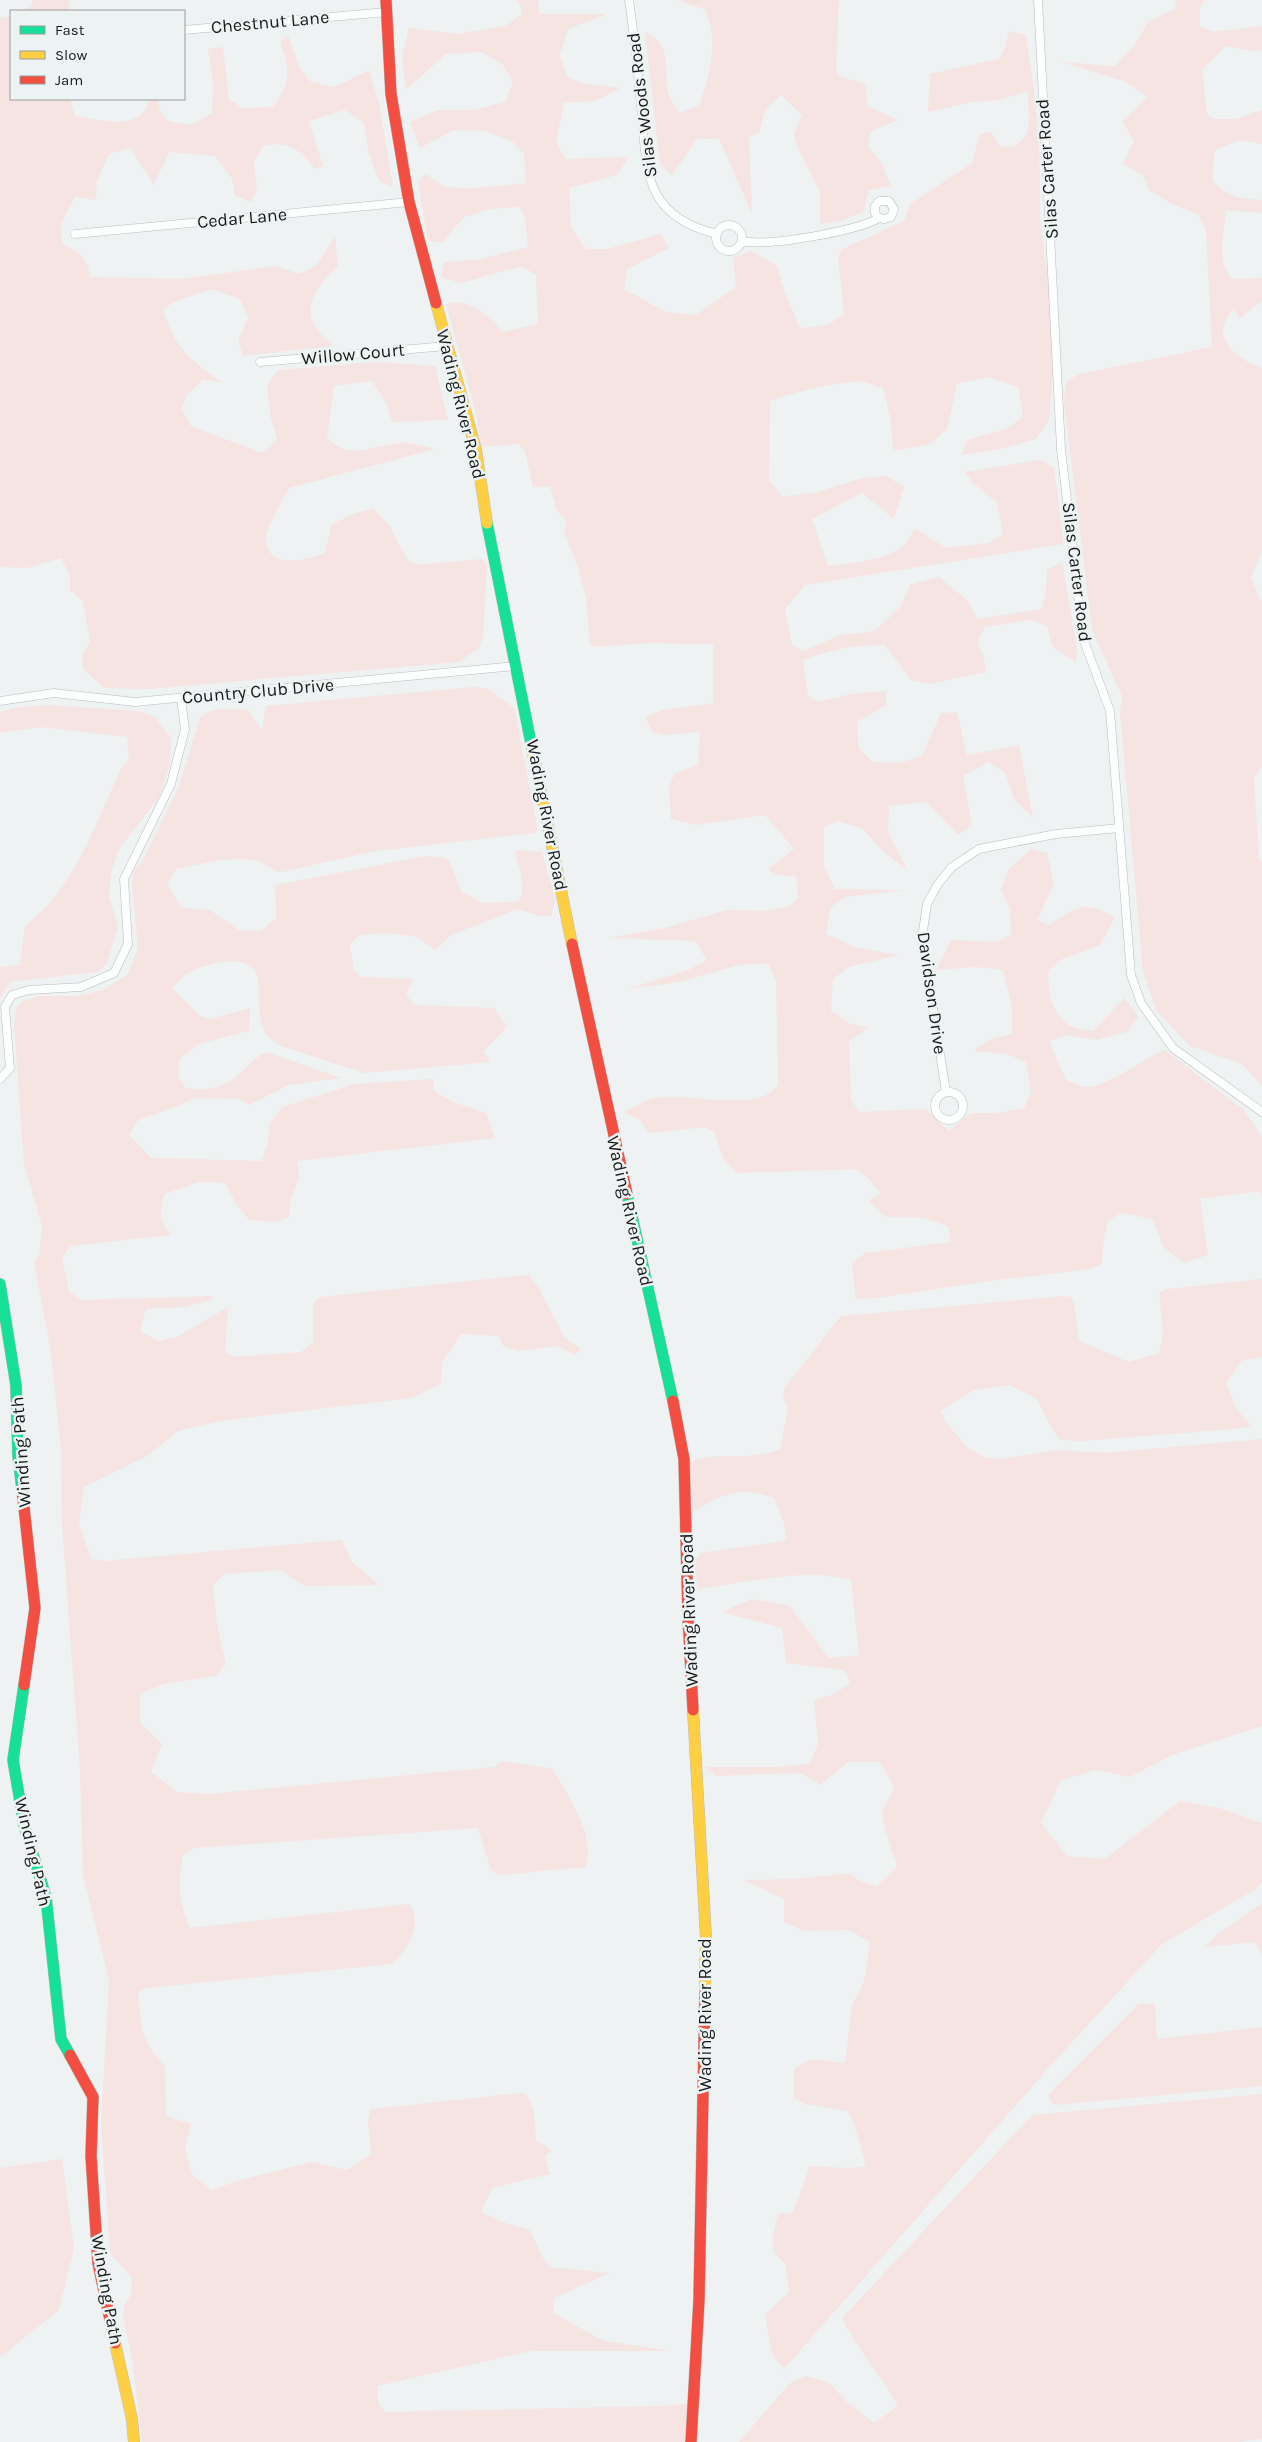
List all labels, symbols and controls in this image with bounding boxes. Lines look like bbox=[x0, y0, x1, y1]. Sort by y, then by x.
street label: Chestnut Lane bbox=[210, 6, 330, 38]
legend bbox=[10, 10, 185, 100]
text: Fast bbox=[55, 21, 85, 39]
street label: Silas Woods Road bbox=[622, 31, 662, 179]
text: Slow bbox=[55, 46, 87, 64]
text: Jam bbox=[55, 71, 83, 89]
street label: Silas Carter Road bbox=[1031, 98, 1063, 240]
street label: Cedar Lane bbox=[196, 203, 288, 233]
street label: Wading River Road bbox=[432, 327, 490, 481]
street label: Willow Court bbox=[300, 339, 406, 369]
street label: Silas Carter Road bbox=[1058, 501, 1096, 643]
street label: Country Club Drive bbox=[181, 673, 335, 709]
street label: Wading River Road bbox=[522, 737, 572, 893]
street label: Davidson Drive bbox=[913, 930, 951, 1056]
street label: Wading River Road bbox=[602, 1134, 658, 1288]
street label: Winding Path bbox=[6, 1396, 36, 1508]
street label: Wading River Road bbox=[675, 1533, 703, 1687]
street label: Winding Path bbox=[10, 1795, 56, 1909]
street label: Wading River Road bbox=[694, 1938, 716, 2092]
street label: Winding Path bbox=[87, 2233, 127, 2347]

